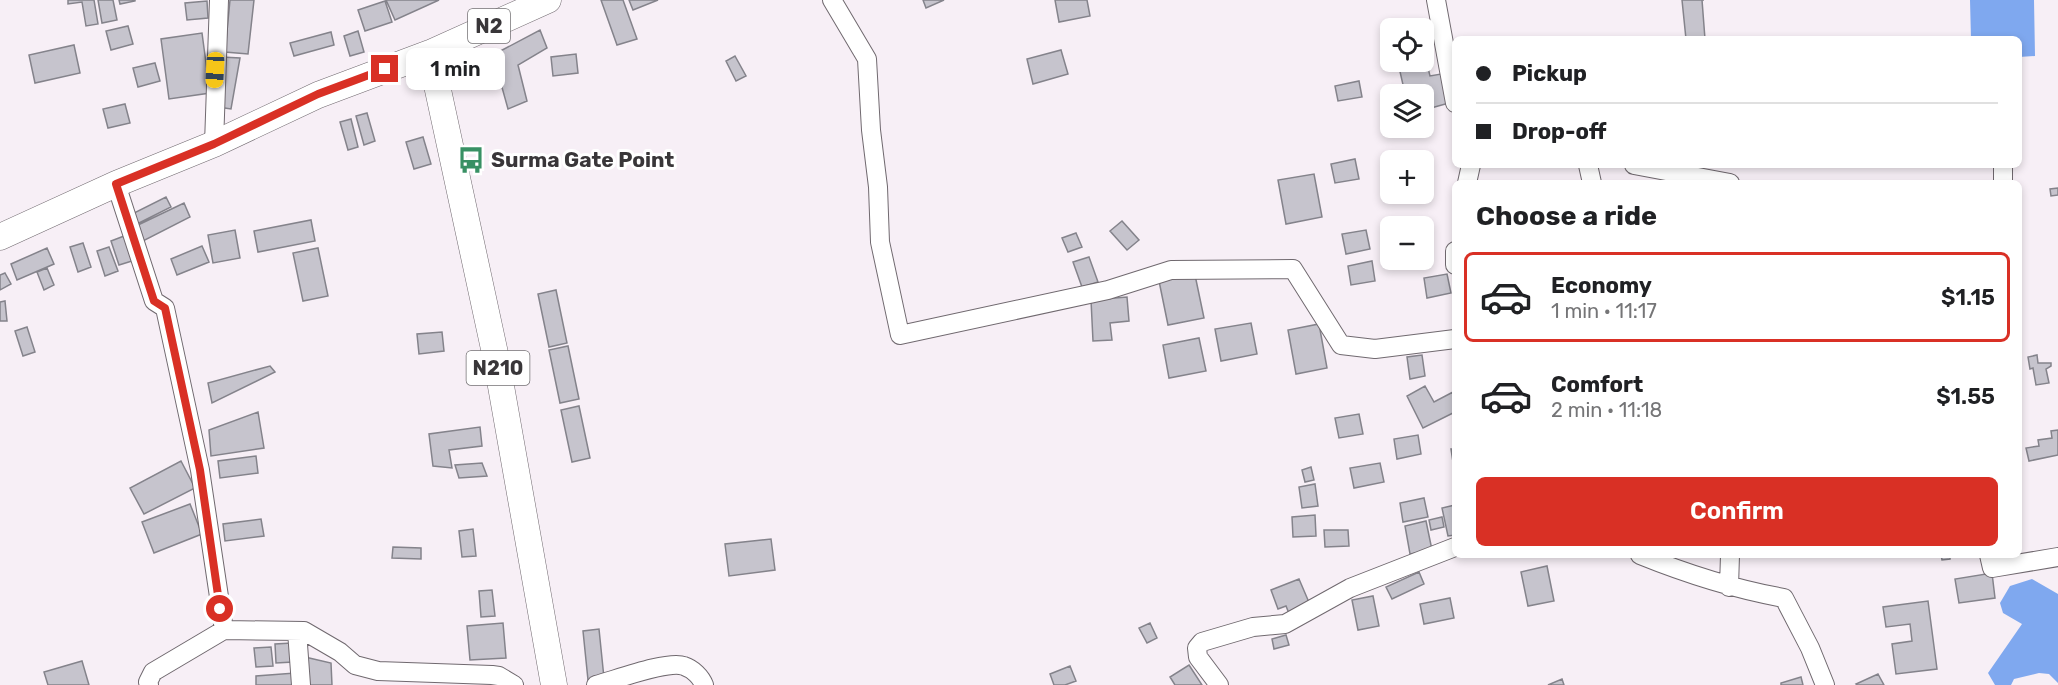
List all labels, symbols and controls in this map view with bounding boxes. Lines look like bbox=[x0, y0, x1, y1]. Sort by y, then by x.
road number: N2 bbox=[468, 9, 510, 43]
map controls bbox=[1380, 18, 1434, 270]
button: locate bbox=[1380, 18, 1434, 72]
callout: 1 min bbox=[406, 48, 505, 90]
car bbox=[205, 52, 225, 88]
route end bbox=[371, 55, 398, 82]
text: 1 min bbox=[430, 57, 481, 81]
text: Pickup bbox=[1512, 60, 1587, 87]
button: layers bbox=[1380, 84, 1434, 138]
text: Drop-off bbox=[1512, 118, 1607, 145]
bus stop icon: Surma Gate Point bbox=[456, 145, 486, 175]
place label: Surma Gate Point bbox=[491, 147, 674, 172]
button: + bbox=[1380, 150, 1434, 204]
text: Choose a ride bbox=[1476, 200, 1657, 232]
button: − bbox=[1380, 216, 1434, 270]
icon: car bbox=[1479, 270, 1533, 324]
text: Economy bbox=[1551, 272, 1652, 299]
text: $1.15 bbox=[1941, 284, 1995, 311]
text: 1 min · 11:17 bbox=[1551, 299, 1657, 323]
road number: N210 bbox=[466, 351, 530, 385]
icon: car bbox=[1479, 369, 1533, 423]
text: Comfort bbox=[1551, 371, 1643, 398]
text: $1.55 bbox=[1936, 383, 1995, 410]
text: 2 min · 11:18 bbox=[1551, 398, 1662, 422]
button: Confirm bbox=[1476, 477, 1998, 546]
route start bbox=[206, 595, 233, 622]

